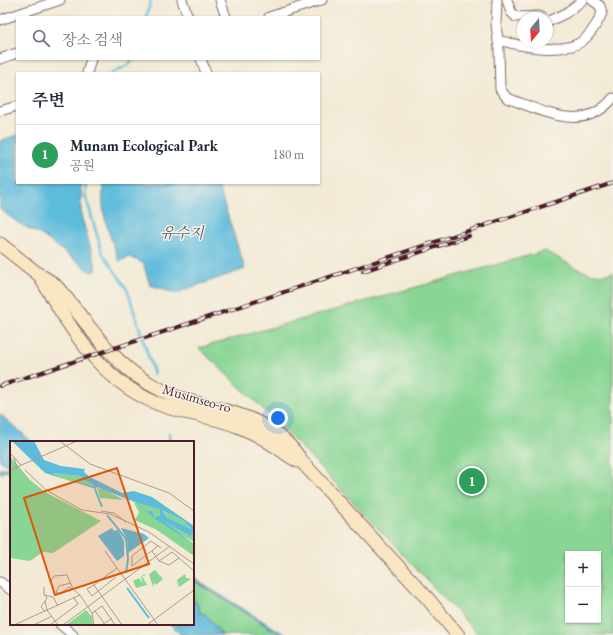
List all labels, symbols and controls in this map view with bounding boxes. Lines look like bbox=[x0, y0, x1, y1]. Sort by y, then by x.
north arrow bbox=[517, 12, 553, 48]
search box bbox=[16, 16, 320, 60]
icon: search bbox=[30, 27, 52, 49]
text: 장소 검색 bbox=[62, 30, 123, 49]
text: 주변 bbox=[32, 89, 65, 111]
text: Munam Ecological Park bbox=[70, 136, 218, 155]
text: 1 bbox=[42, 146, 48, 163]
text: 180 m bbox=[273, 146, 304, 163]
text: 공원 bbox=[70, 157, 95, 174]
water label: 유수지 bbox=[160, 223, 205, 242]
street label: Musimseo-ro bbox=[160, 380, 234, 416]
your location bbox=[268, 408, 288, 428]
inset map bbox=[10, 441, 194, 625]
pin: 1 bbox=[459, 466, 485, 496]
map controls bbox=[565, 551, 601, 623]
button: + bbox=[565, 551, 601, 587]
button: − bbox=[565, 587, 601, 623]

